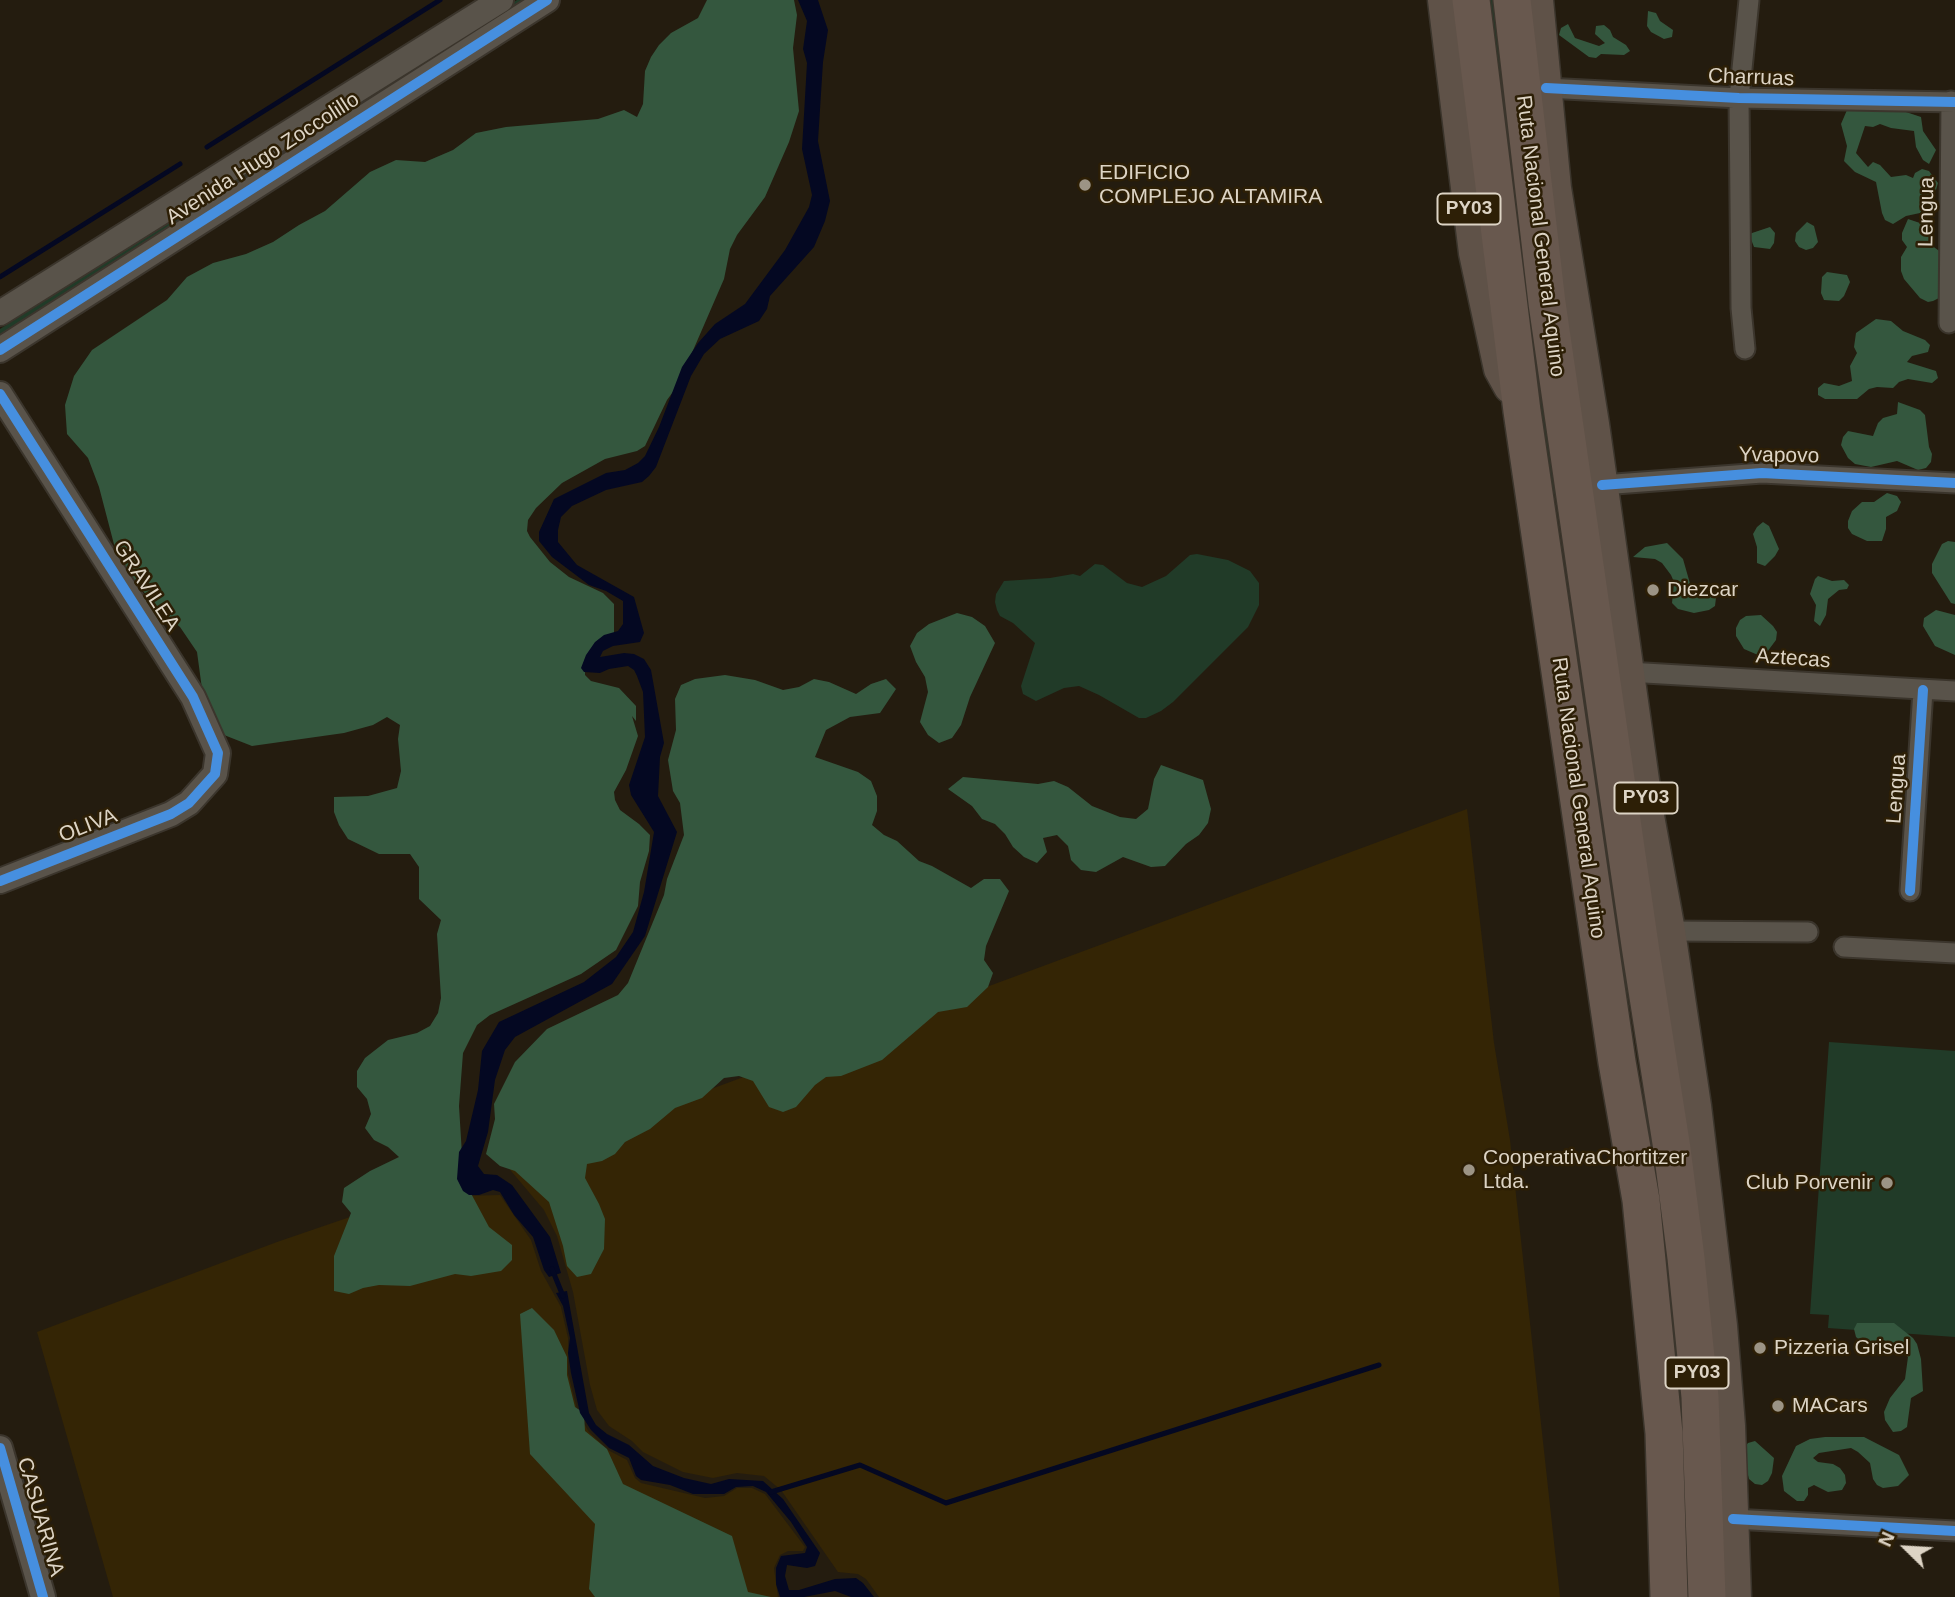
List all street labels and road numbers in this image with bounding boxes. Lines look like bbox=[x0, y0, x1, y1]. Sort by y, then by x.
street label: Charruas bbox=[1707, 64, 1795, 92]
street label: Avenida Hugo Zoccolillo bbox=[162, 87, 364, 231]
street label: Ruta Nacional General Aquino bbox=[1510, 94, 1570, 378]
street label: Lengua bbox=[1914, 177, 1940, 247]
road number: PY03 bbox=[1438, 194, 1500, 224]
street label: Yvapovo bbox=[1739, 443, 1819, 469]
street label: GRAVILEA bbox=[107, 536, 185, 636]
street label: Aztecas bbox=[1755, 644, 1831, 674]
street label: Ruta Nacional General Aquino bbox=[1546, 656, 1610, 940]
street label: Lengua bbox=[1882, 753, 1912, 825]
road number: PY03 bbox=[1614, 782, 1678, 814]
street label: OLIVA bbox=[55, 803, 121, 849]
road number: PY03 bbox=[1666, 1358, 1728, 1388]
street label: CASUARINA bbox=[11, 1455, 69, 1579]

